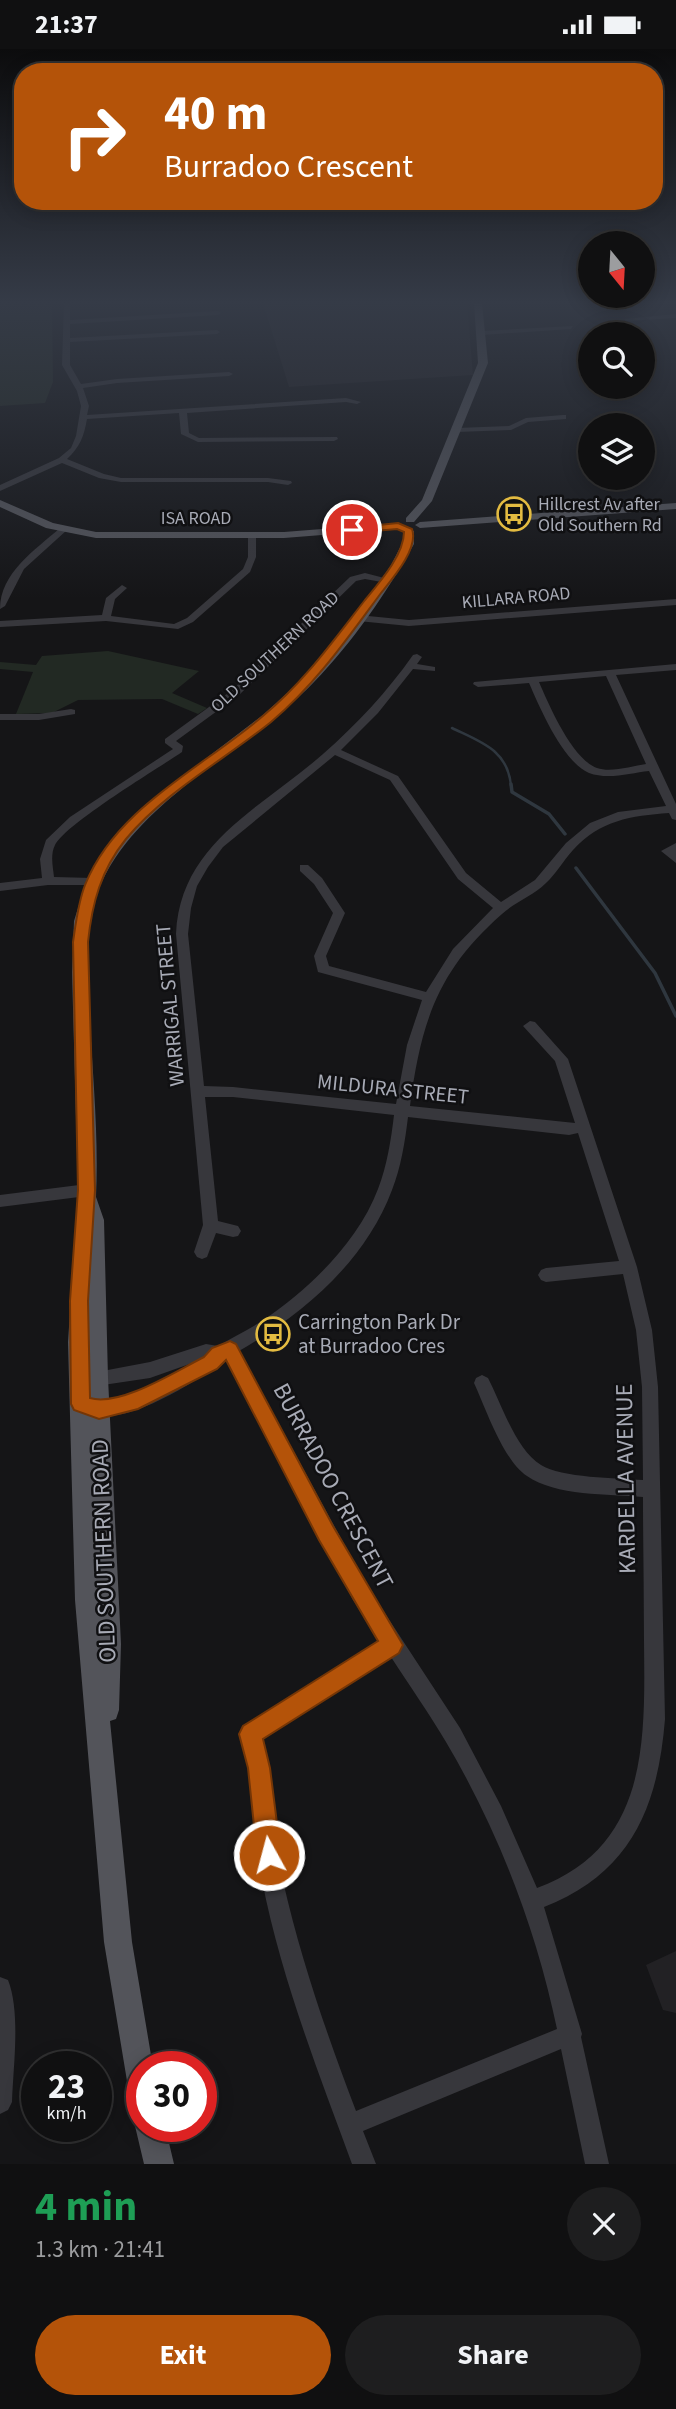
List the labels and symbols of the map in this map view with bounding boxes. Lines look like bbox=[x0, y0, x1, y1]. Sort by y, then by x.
north arrow bbox=[578, 231, 654, 308]
place label: Hillcrest Av after Old Southern Rd bbox=[538, 492, 662, 538]
bus stop icon: Hillcrest Av after Old Southern Rd bbox=[495, 495, 533, 533]
pin bbox=[322, 500, 382, 560]
street label: ISA ROAD bbox=[161, 506, 231, 531]
street label: KILLARA ROAD bbox=[461, 581, 571, 615]
street label: OLD SOUTHERN ROAD bbox=[205, 586, 345, 718]
street label: WARRIGAL STREET bbox=[148, 922, 192, 1088]
street label: MILDURA STREET bbox=[316, 1066, 470, 1112]
place label: Carrington Park Dr at Burradoo Cres bbox=[298, 1307, 461, 1361]
bus stop icon: Carrington Park Dr at Burradoo Cres bbox=[254, 1315, 292, 1353]
street label: BURRADOO CRESCENT bbox=[264, 1377, 402, 1595]
street label: KARDELLA AVENUE bbox=[607, 1384, 645, 1574]
street label: OLD SOUTHERN ROAD bbox=[83, 1439, 125, 1663]
position arrow bbox=[232, 1818, 306, 1892]
speed limit sign: 30 bbox=[126, 2051, 217, 2142]

